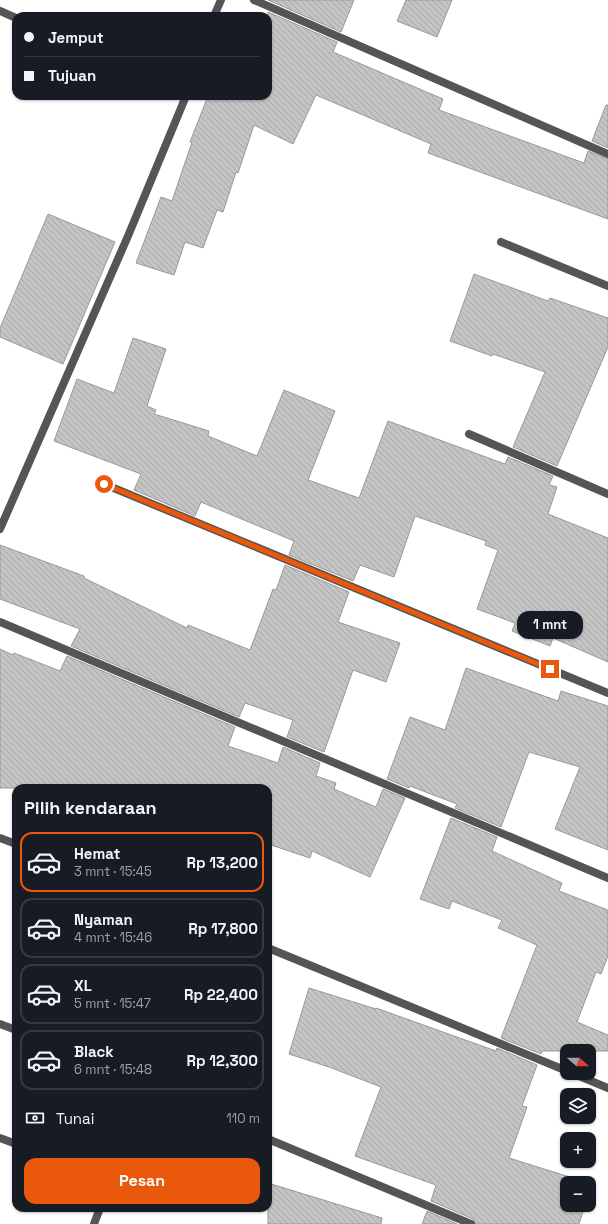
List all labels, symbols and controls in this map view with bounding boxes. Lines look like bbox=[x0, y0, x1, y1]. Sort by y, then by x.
text: Jemput bbox=[48, 28, 104, 47]
text: Tujuan bbox=[48, 66, 96, 85]
route start bbox=[95, 475, 113, 493]
callout: 1 mnt bbox=[517, 611, 583, 639]
text: 1 mnt bbox=[533, 616, 567, 633]
route end bbox=[541, 660, 559, 678]
text: Pilih kendaraan bbox=[24, 796, 157, 819]
icon: car bbox=[26, 844, 62, 880]
text: Hemat bbox=[74, 844, 120, 863]
text: Rp 13,200 bbox=[186, 853, 258, 872]
text: 3 mnt · 15:45 bbox=[74, 863, 152, 880]
icon: car bbox=[26, 910, 62, 946]
text: Nyaman bbox=[74, 910, 133, 929]
text: Rp 17,800 bbox=[188, 919, 258, 938]
text: 4 mnt · 15:46 bbox=[74, 929, 152, 946]
icon: car bbox=[26, 976, 62, 1012]
text: XL bbox=[74, 976, 92, 995]
text: Rp 22,400 bbox=[184, 985, 258, 1004]
text: 5 mnt · 15:47 bbox=[74, 995, 151, 1012]
icon: car bbox=[26, 1042, 62, 1078]
text: Black bbox=[74, 1042, 114, 1061]
north arrow bbox=[560, 1044, 596, 1080]
map controls bbox=[560, 1044, 596, 1212]
text: Rp 12,300 bbox=[186, 1051, 258, 1070]
text: 6 mnt · 15:48 bbox=[74, 1061, 152, 1078]
button: layers bbox=[560, 1088, 596, 1124]
icon: cash bbox=[24, 1107, 46, 1129]
text: Tunai bbox=[56, 1109, 94, 1128]
text: 110 m bbox=[226, 1110, 260, 1127]
button: + bbox=[560, 1132, 596, 1168]
button: Pesan bbox=[24, 1158, 260, 1204]
button: − bbox=[560, 1176, 596, 1212]

